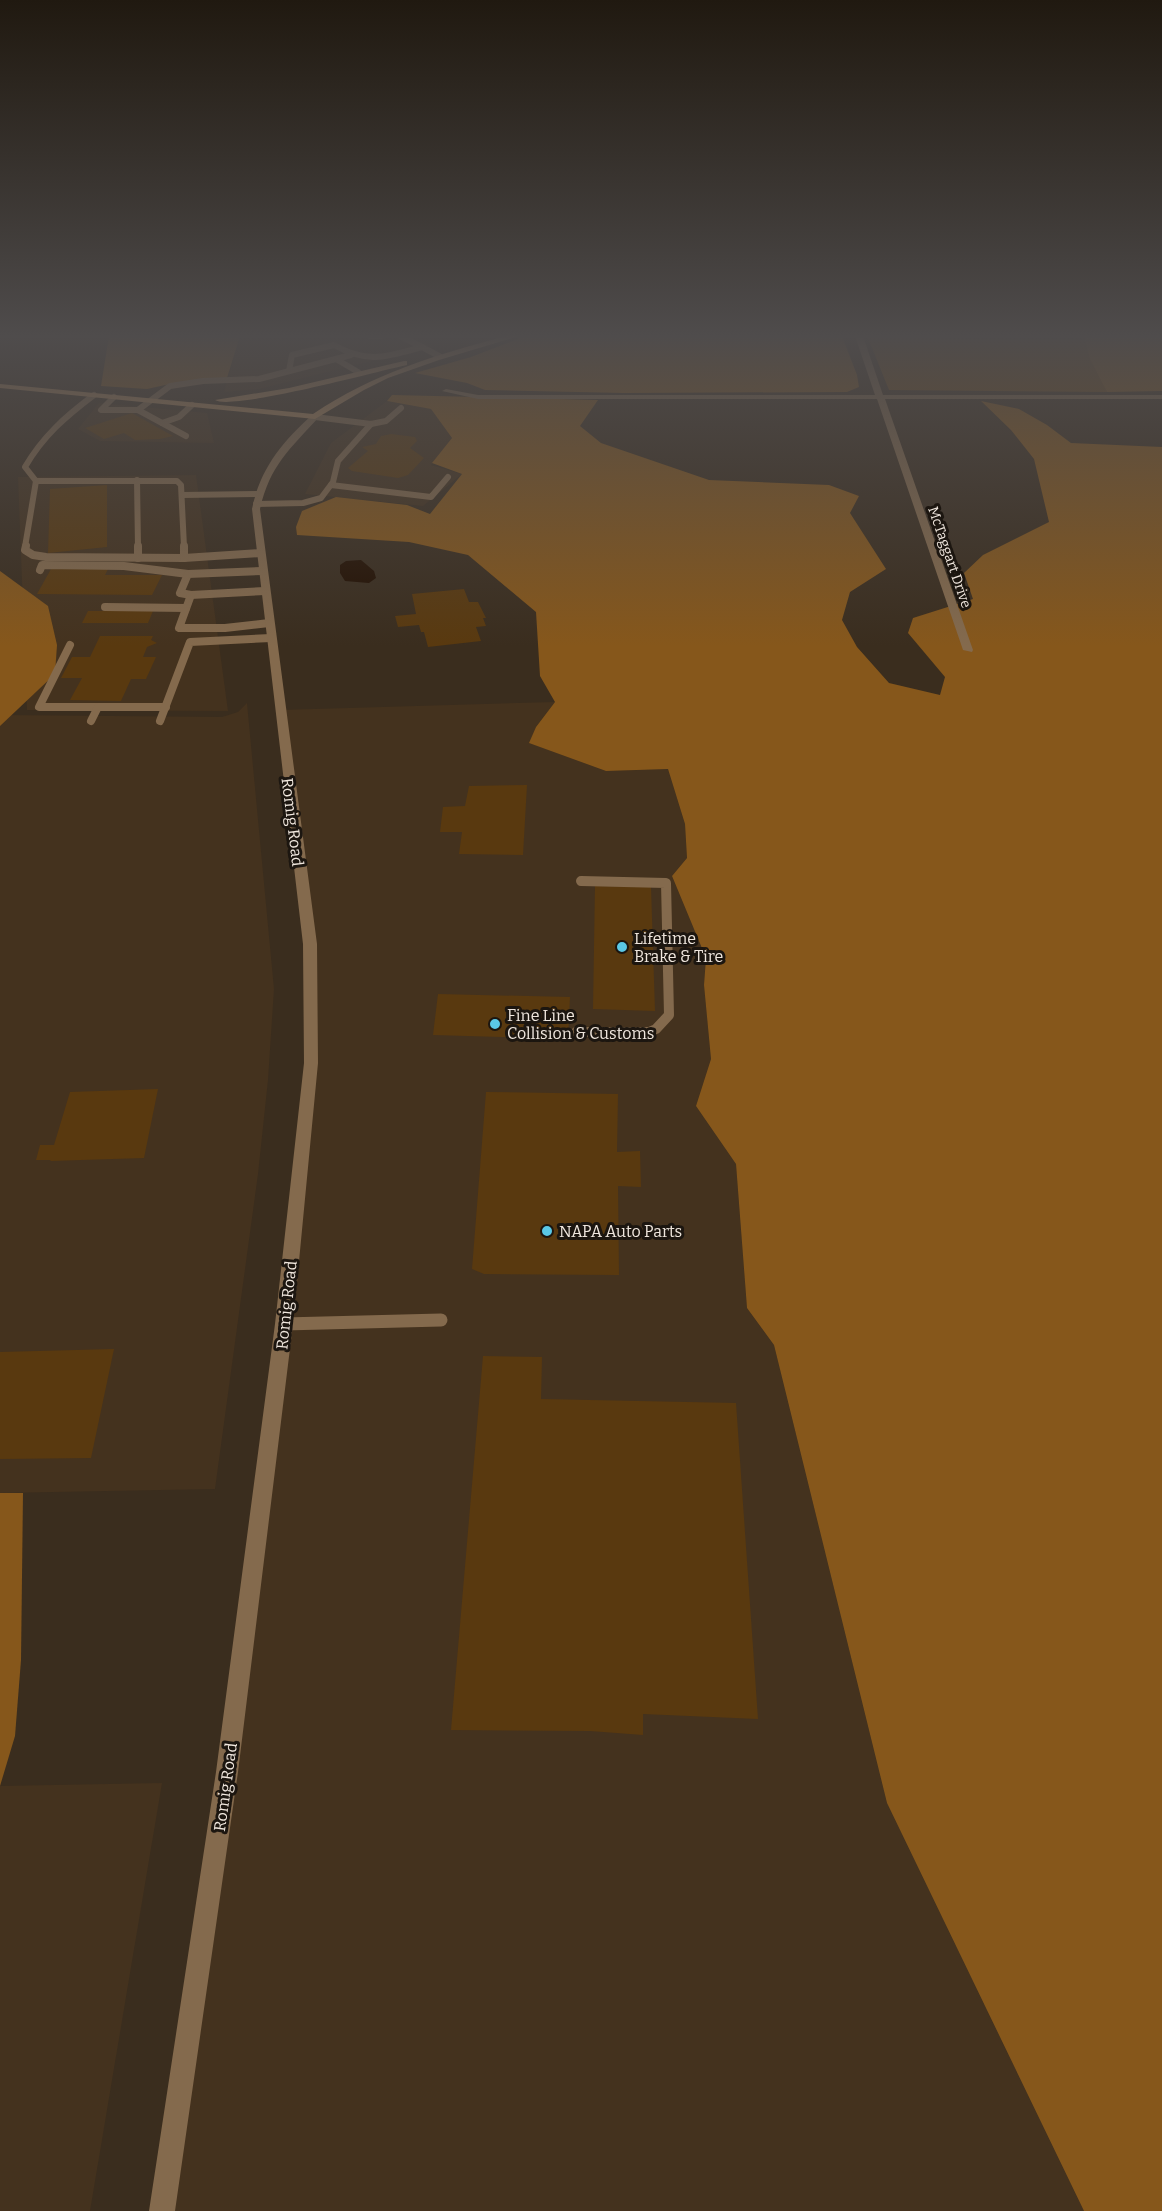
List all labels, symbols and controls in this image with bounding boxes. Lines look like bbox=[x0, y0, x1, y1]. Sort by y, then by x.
street label: McTaggart Drive bbox=[924, 504, 975, 610]
street label: Romig Road bbox=[278, 777, 307, 868]
place label: Lifetime Brake & Tire bbox=[634, 929, 723, 966]
marker: Lifetime Brake & Tire bbox=[615, 940, 629, 954]
place label: Fine Line Collision & Customs bbox=[507, 1006, 654, 1043]
marker: Fine Line Collision & Customs bbox=[488, 1017, 502, 1031]
place label: NAPA Auto Parts bbox=[559, 1222, 682, 1241]
marker: NAPA Auto Parts bbox=[540, 1224, 554, 1238]
street label: Romig Road bbox=[272, 1259, 301, 1350]
street label: Romig Road bbox=[210, 1741, 241, 1833]

